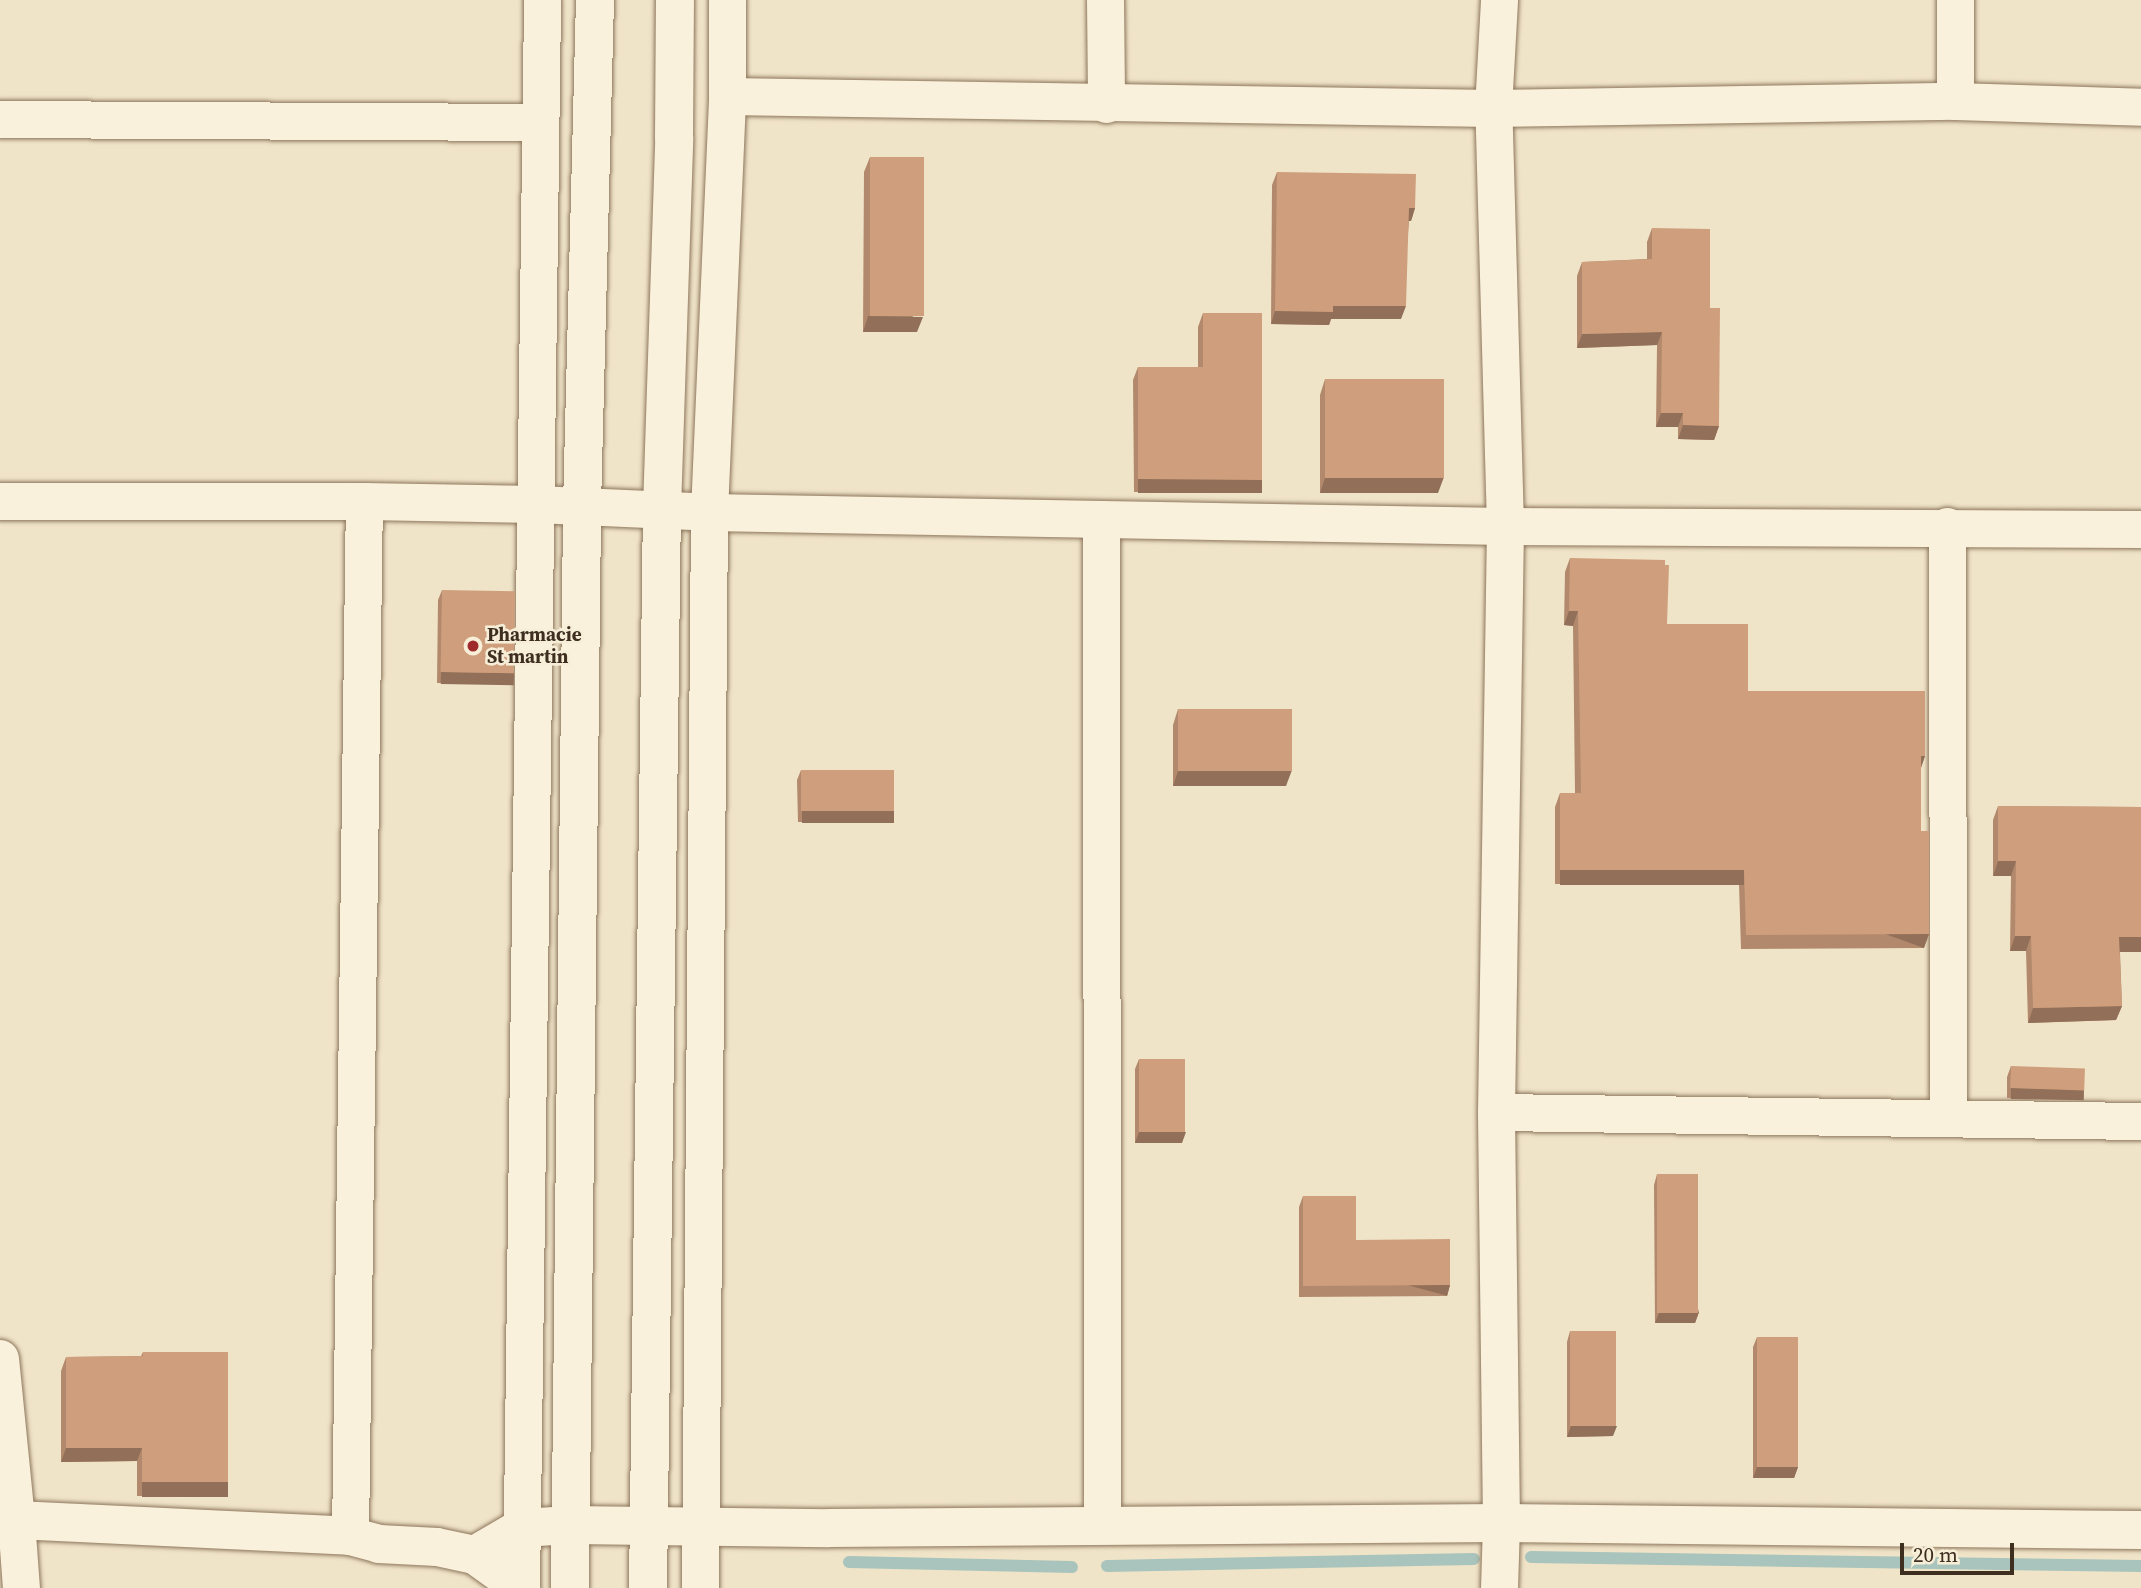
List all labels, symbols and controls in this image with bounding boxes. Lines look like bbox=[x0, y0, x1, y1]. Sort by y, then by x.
place label: Pharmacie St martin bbox=[487, 624, 582, 668]
marker: Pharmacie St martin bbox=[465, 638, 481, 654]
scale bar bbox=[1903, 1528, 2017, 1572]
text: 20 m bbox=[1913, 1540, 1958, 1569]

